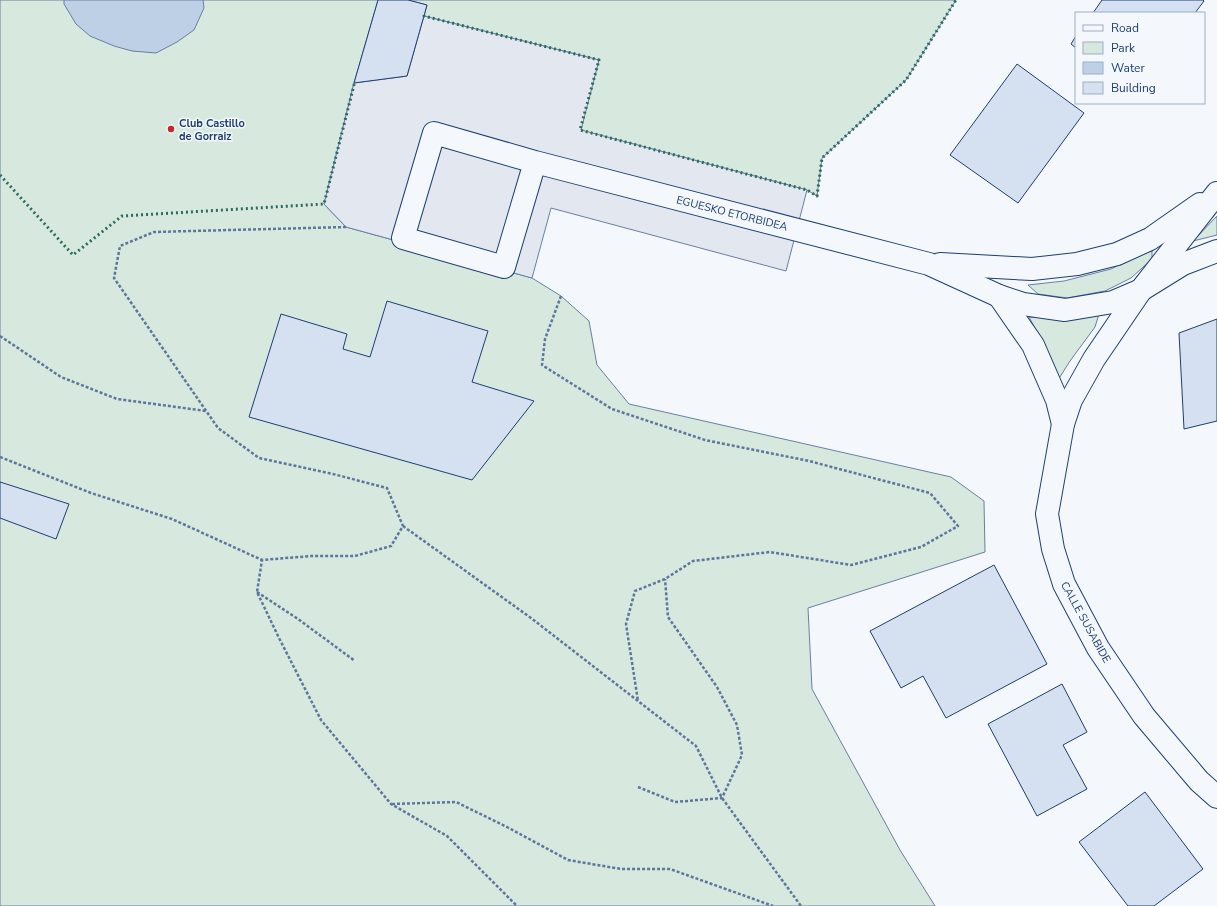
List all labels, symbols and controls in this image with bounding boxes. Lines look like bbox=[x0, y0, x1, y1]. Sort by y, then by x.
legend bbox=[1075, 12, 1205, 104]
text: Road bbox=[1111, 20, 1139, 36]
text: Park bbox=[1111, 40, 1136, 56]
text: Water bbox=[1111, 60, 1145, 76]
text: Building bbox=[1111, 80, 1156, 96]
place label: Club Castillo de Gorraiz bbox=[179, 116, 245, 144]
marker: Club Castillo de Gorraiz bbox=[166, 124, 176, 134]
street label: EGUESKO ETORBIDEA bbox=[675, 192, 789, 235]
street label: CALLE SUSABIDE bbox=[1057, 579, 1114, 666]

